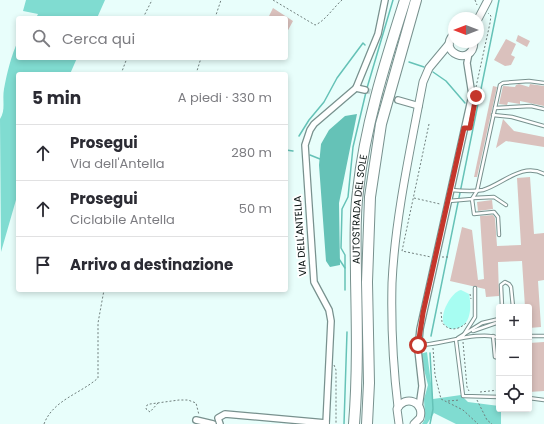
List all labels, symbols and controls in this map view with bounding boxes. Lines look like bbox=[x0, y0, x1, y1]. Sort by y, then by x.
north arrow bbox=[448, 12, 484, 48]
search box bbox=[16, 16, 288, 60]
icon: search bbox=[30, 27, 52, 49]
text: Cerca qui bbox=[62, 28, 135, 49]
text: 5 min bbox=[32, 86, 81, 110]
route end bbox=[467, 87, 485, 105]
text: A piedi · 330 m bbox=[178, 88, 272, 107]
text: Prosegui bbox=[70, 132, 138, 153]
icon: ahead bbox=[32, 142, 54, 164]
text: 280 m bbox=[231, 143, 272, 162]
street label: AUTOSTRADA DEL SOLE bbox=[348, 153, 371, 264]
text: Via dell'Antella bbox=[70, 154, 165, 173]
text: Prosegui bbox=[70, 188, 138, 209]
street label: VIA DELL'ANTELLA bbox=[290, 195, 310, 277]
icon: ahead bbox=[32, 198, 54, 220]
text: 50 m bbox=[239, 199, 272, 218]
text: Ciclabile Antella bbox=[70, 210, 175, 229]
icon: arrive bbox=[32, 254, 54, 276]
text: Arrivo a destinazione bbox=[70, 254, 233, 275]
map controls bbox=[496, 304, 532, 412]
button: + bbox=[496, 304, 532, 340]
route start bbox=[409, 336, 427, 354]
button: − bbox=[496, 340, 532, 376]
button: locate bbox=[496, 376, 532, 412]

